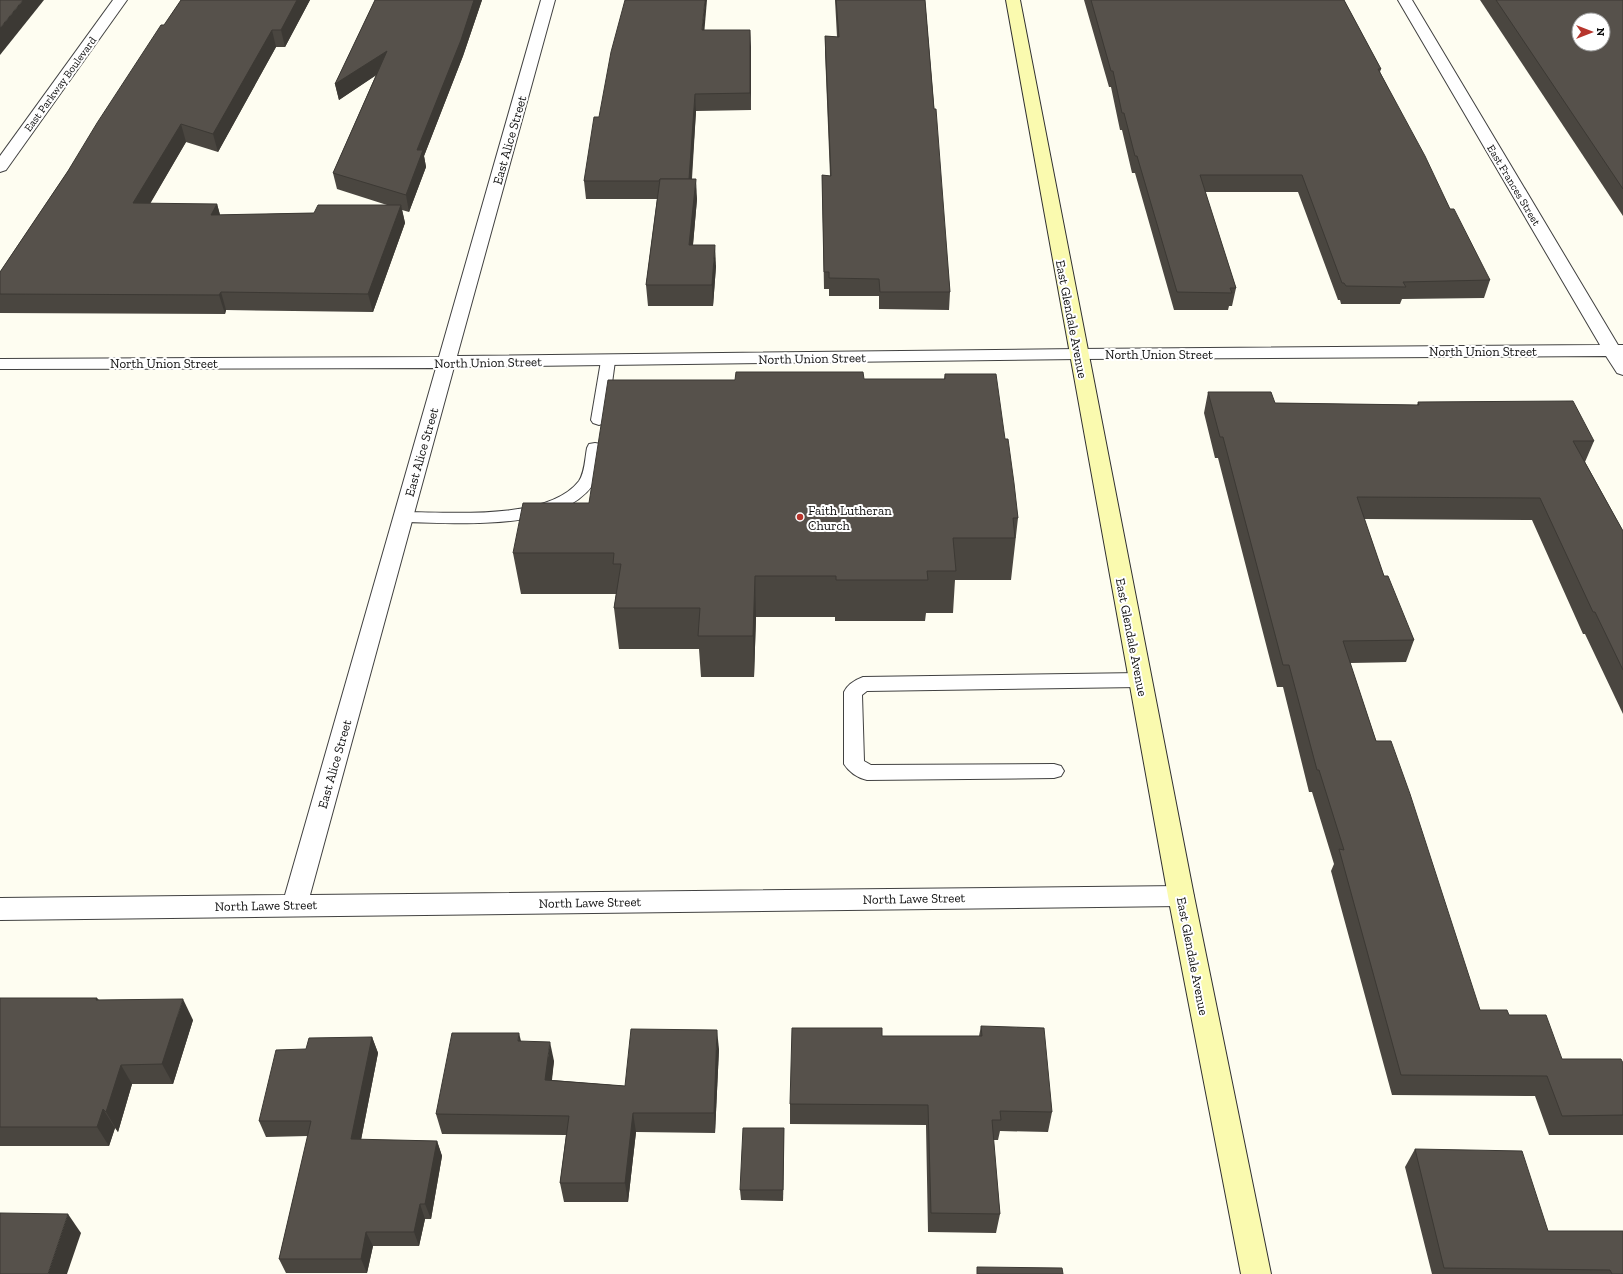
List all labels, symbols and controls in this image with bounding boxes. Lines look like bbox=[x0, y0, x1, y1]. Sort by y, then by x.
north arrow bbox=[1571, 12, 1611, 52]
text: N bbox=[1594, 28, 1607, 37]
street label: East Parkway Boulevard bbox=[22, 34, 99, 134]
street label: East Alice Street bbox=[490, 94, 529, 186]
street label: East Frances Street bbox=[1484, 142, 1543, 229]
street label: East Glendale Avenue bbox=[1053, 259, 1090, 379]
street label: North Union Street bbox=[1429, 344, 1537, 359]
street label: North Union Street bbox=[1105, 347, 1213, 362]
street label: North Union Street bbox=[758, 350, 866, 367]
street label: North Union Street bbox=[434, 354, 542, 371]
street label: North Union Street bbox=[110, 356, 218, 371]
street label: East Alice Street bbox=[402, 406, 441, 498]
place label: Faith Lutheran Church bbox=[808, 503, 892, 533]
marker: Faith Lutheran Church bbox=[795, 512, 805, 522]
street label: East Glendale Avenue bbox=[1113, 577, 1150, 697]
street label: East Alice Street bbox=[315, 718, 354, 810]
street label: North Lawe Street bbox=[863, 890, 966, 907]
street label: North Lawe Street bbox=[539, 894, 642, 911]
street label: East Glendale Avenue bbox=[1174, 896, 1211, 1016]
street label: North Lawe Street bbox=[215, 897, 318, 914]

